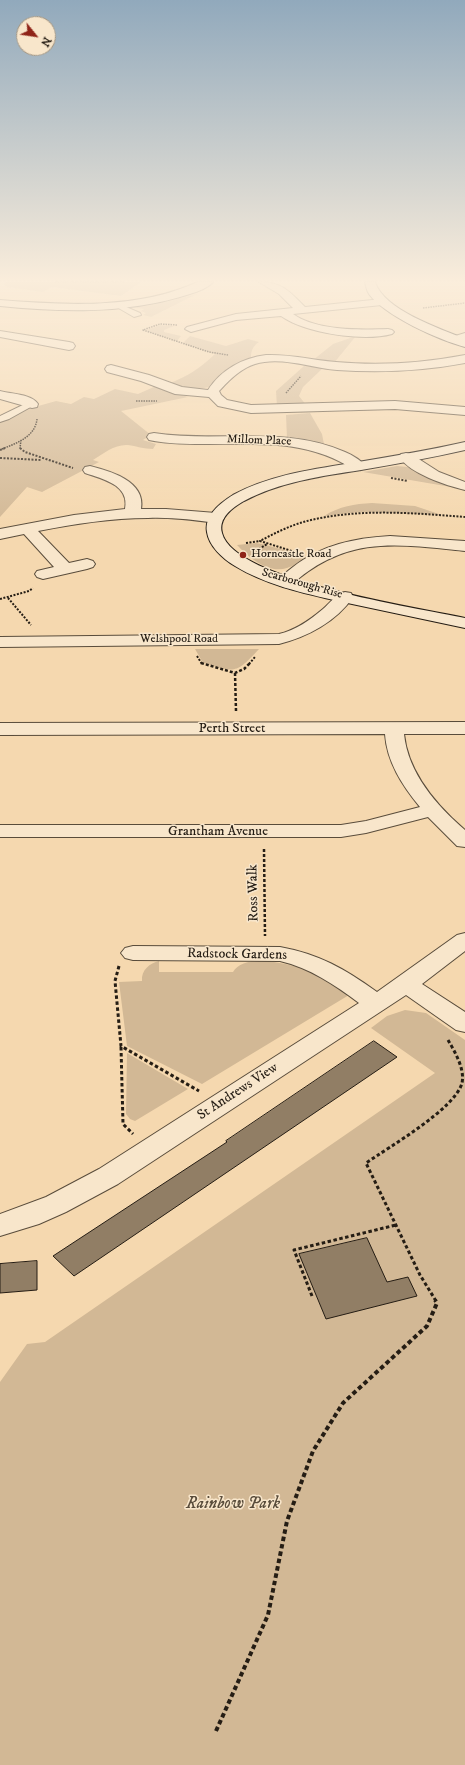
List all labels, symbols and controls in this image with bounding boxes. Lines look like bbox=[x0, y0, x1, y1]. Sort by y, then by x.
north arrow bbox=[16, 16, 56, 56]
text: N bbox=[37, 34, 54, 49]
street label: Millom Place bbox=[227, 433, 291, 449]
place label: Horncastle Road bbox=[251, 548, 331, 562]
marker: Horncastle Road bbox=[238, 550, 248, 560]
street label: Scarborough Rise bbox=[260, 566, 344, 602]
street label: Welshpool Road bbox=[140, 633, 218, 647]
street label: Perth Street bbox=[199, 721, 265, 737]
street label: Grantham Avenue bbox=[168, 824, 268, 840]
street label: Ross Walk bbox=[245, 864, 263, 922]
street label: Radstock Gardens bbox=[187, 946, 287, 964]
street label: St Andrews View bbox=[195, 1060, 281, 1124]
park label: Rainbow Park bbox=[186, 1494, 280, 1514]

